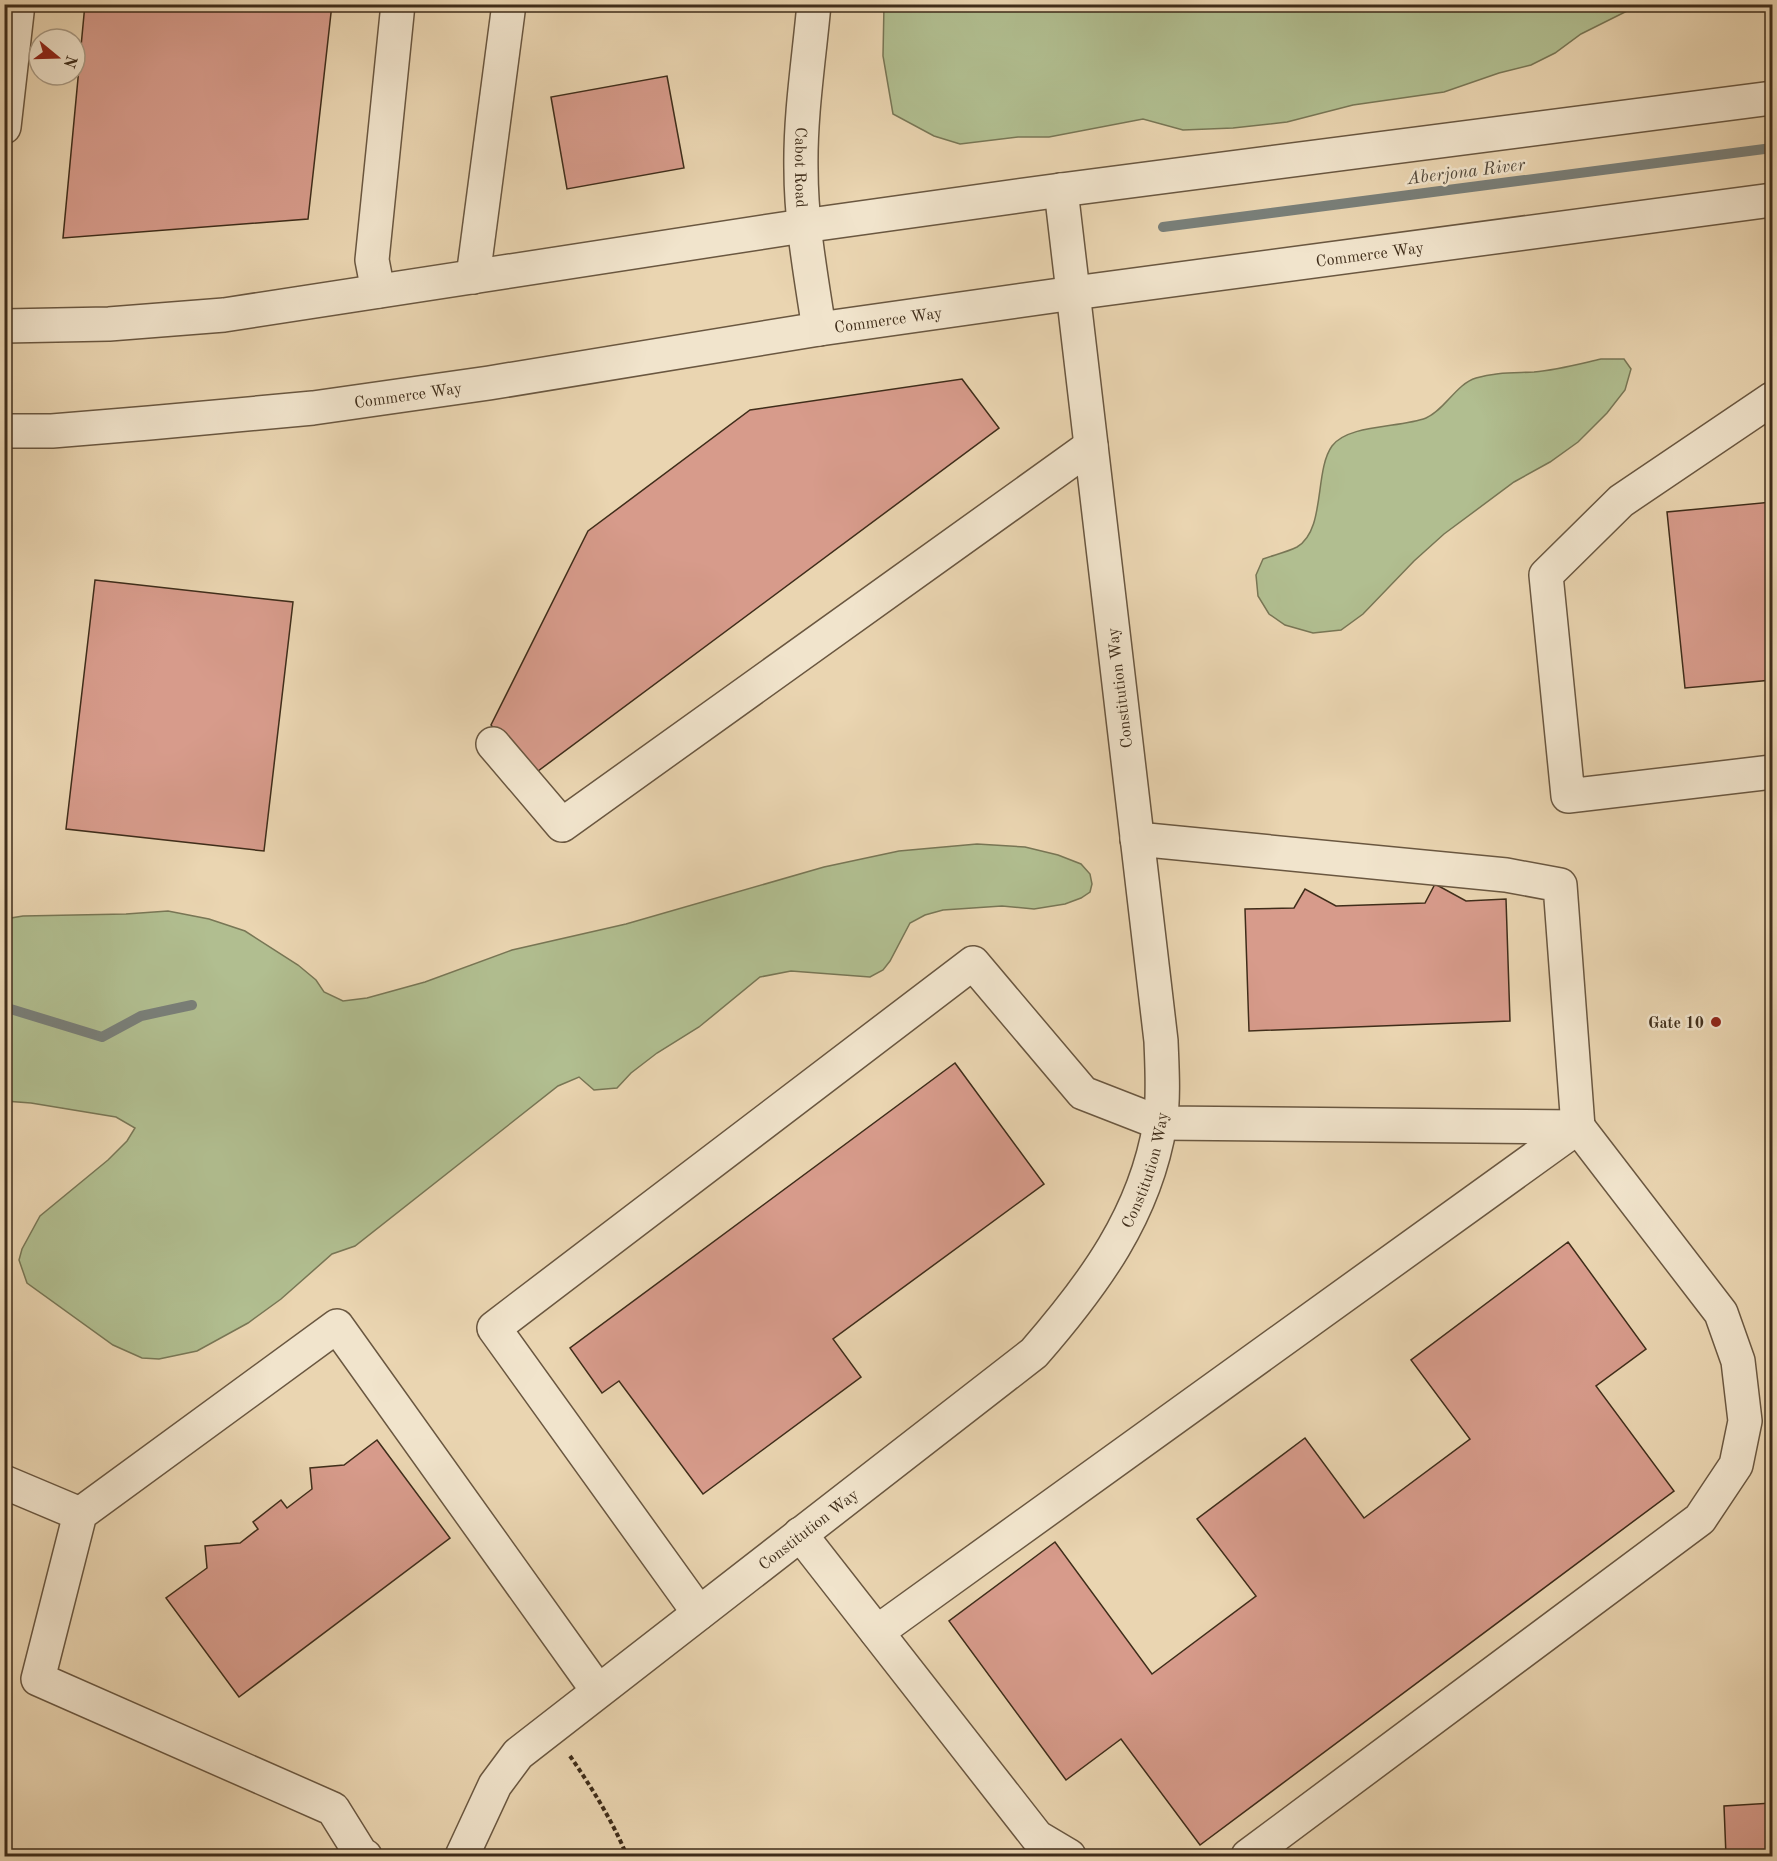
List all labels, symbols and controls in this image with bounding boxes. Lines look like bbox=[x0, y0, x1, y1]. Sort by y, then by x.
north arrow bbox=[27, 27, 87, 87]
text: N bbox=[59, 53, 79, 70]
street label: Cabot Road bbox=[791, 127, 809, 208]
water label: Aberjona River bbox=[1405, 156, 1527, 188]
street label: Commerce Way bbox=[1315, 240, 1425, 271]
street label: Commerce Way bbox=[833, 306, 944, 337]
street label: Commerce Way bbox=[353, 381, 464, 412]
street label: Constitution Way bbox=[1106, 626, 1136, 749]
marker: Gate 10 bbox=[1709, 1015, 1723, 1029]
place label: Gate 10 bbox=[1648, 1016, 1704, 1032]
street label: Constitution Way bbox=[1120, 1111, 1171, 1231]
street label: Constitution Way bbox=[756, 1486, 862, 1574]

